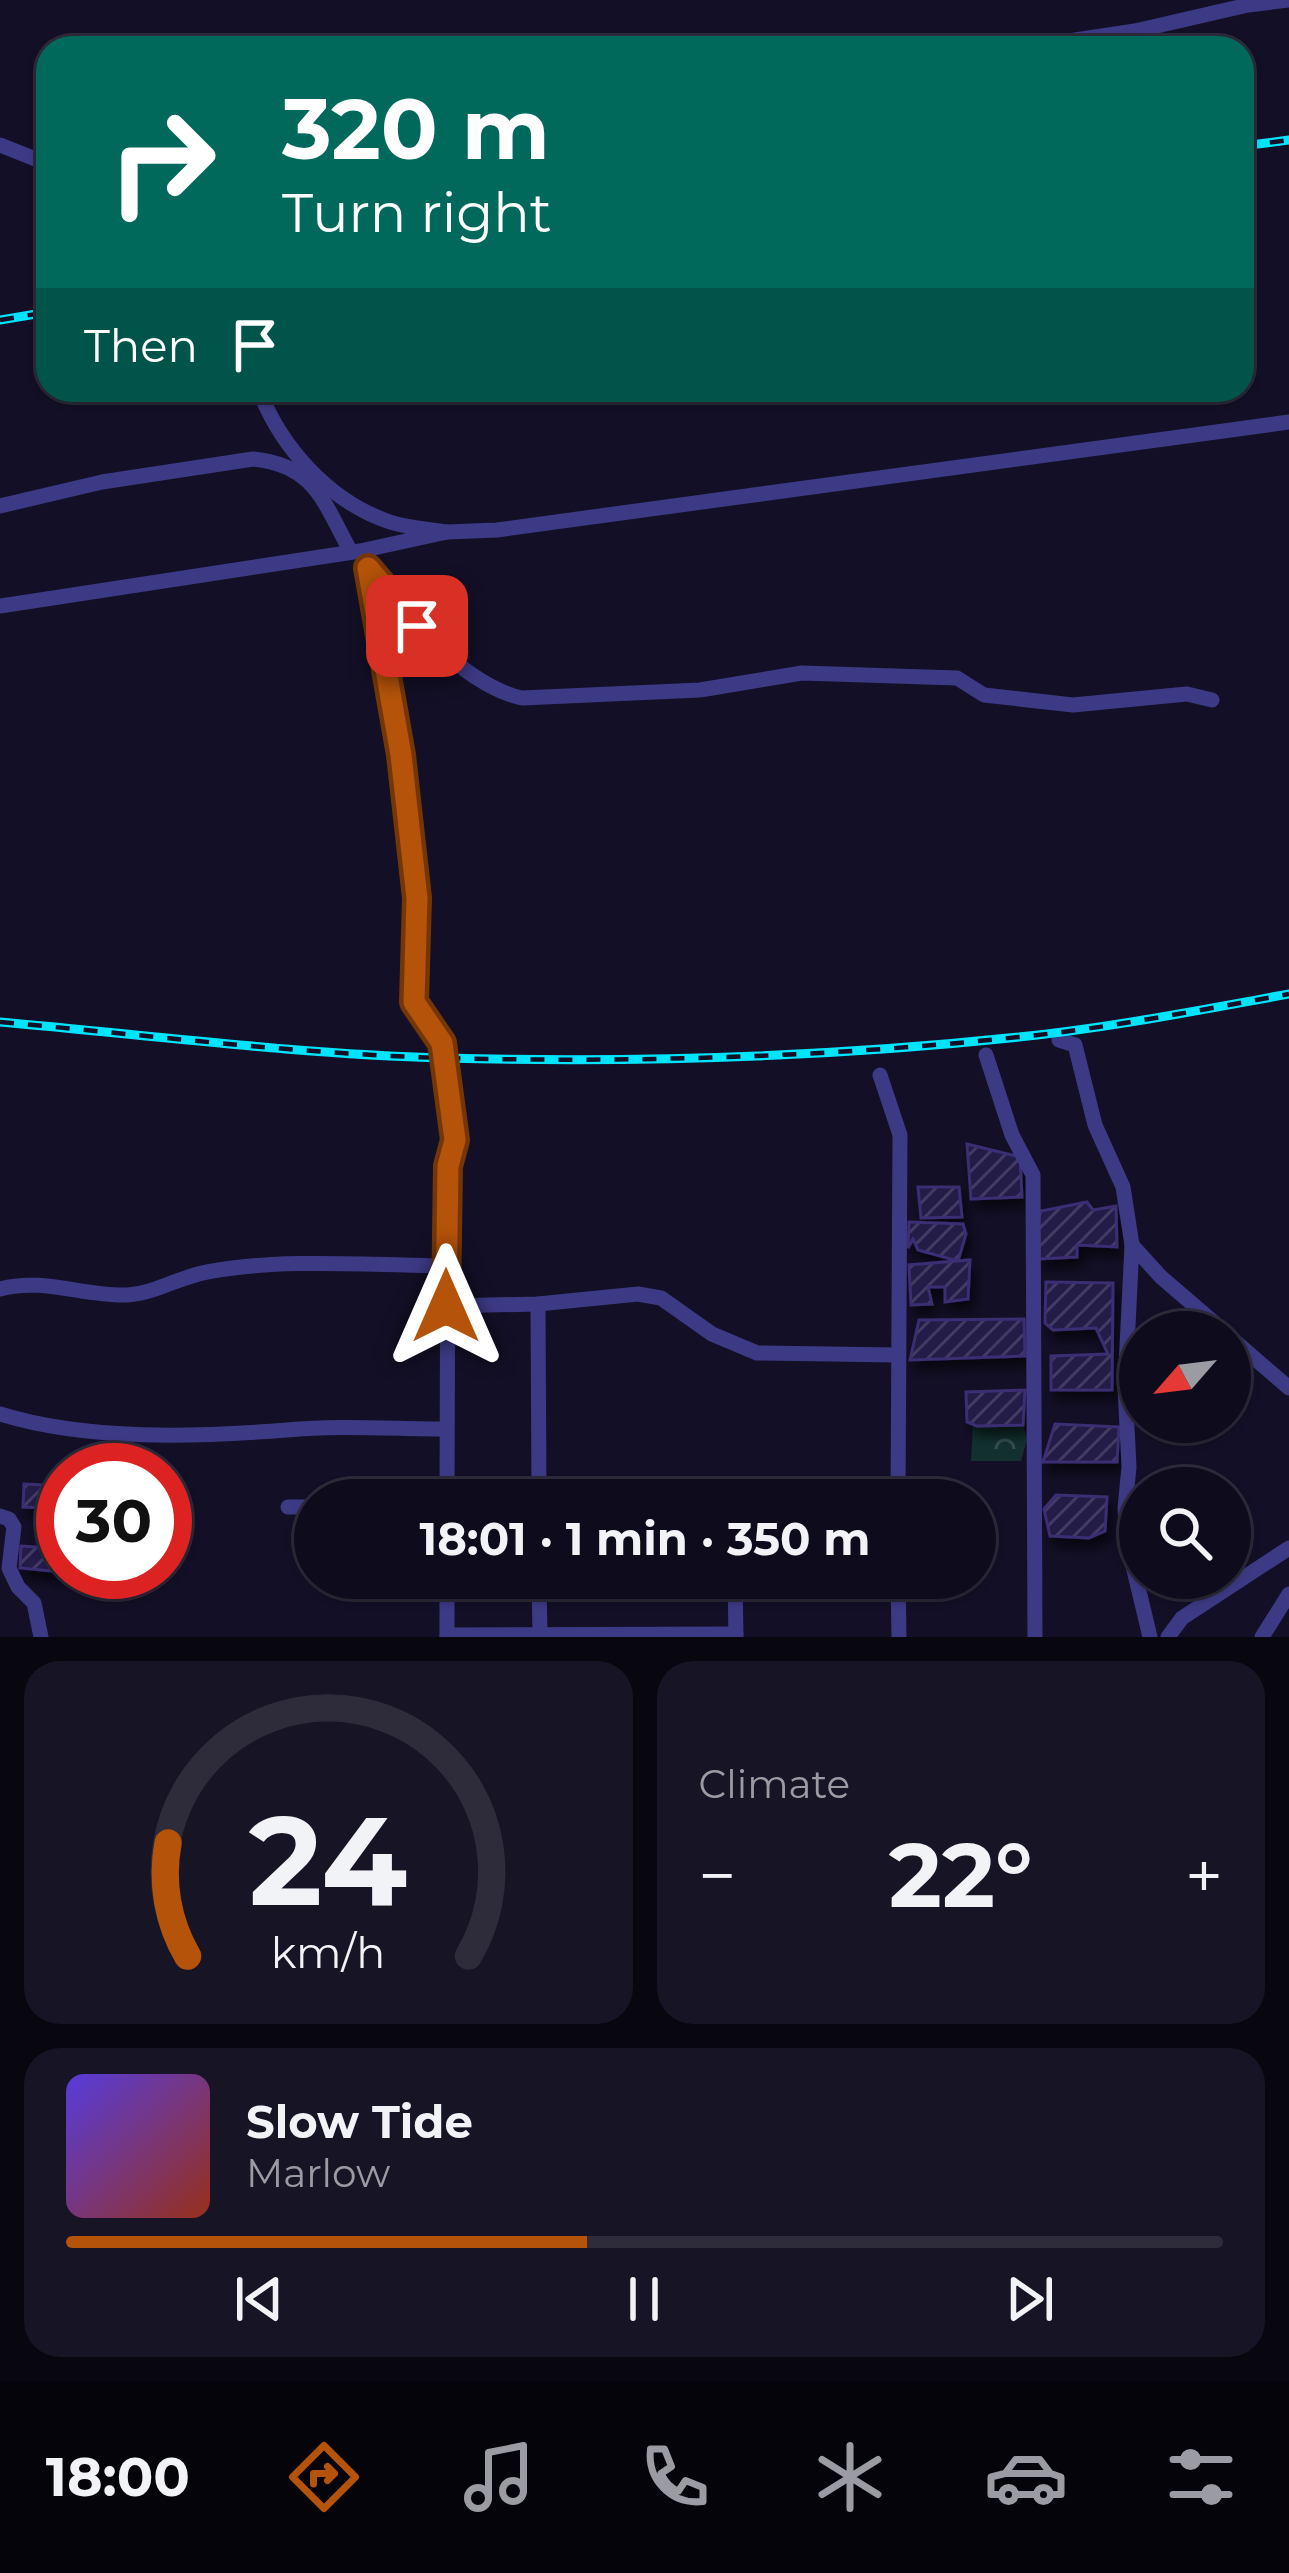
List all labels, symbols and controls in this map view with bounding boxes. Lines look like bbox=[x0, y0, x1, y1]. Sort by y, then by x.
text: 320 m bbox=[282, 78, 550, 180]
icon: right bbox=[84, 84, 240, 240]
text: Turn right bbox=[282, 180, 552, 246]
icon: arrive bbox=[222, 312, 288, 378]
text: Then bbox=[84, 318, 198, 373]
pin bbox=[366, 575, 468, 677]
icon: arrive bbox=[384, 593, 450, 659]
position arrow bbox=[383, 1243, 509, 1369]
north arrow bbox=[1119, 1311, 1251, 1443]
map controls bbox=[1119, 1311, 1251, 1599]
speed limit sign: 30 bbox=[36, 1443, 192, 1599]
button: search bbox=[1119, 1467, 1251, 1599]
text: 18:01 · 1 min · 350 m bbox=[420, 1511, 870, 1566]
text: Climate bbox=[699, 1760, 850, 1808]
text: 24 bbox=[249, 1784, 407, 1936]
text: 22° bbox=[889, 1820, 1033, 1930]
text: − bbox=[699, 1835, 736, 1916]
text: + bbox=[1185, 1835, 1223, 1916]
text: km/h bbox=[271, 1925, 385, 1978]
text: Slow Tide bbox=[246, 2094, 473, 2149]
text: Marlow bbox=[246, 2149, 390, 2197]
icon: previous bbox=[226, 2266, 292, 2332]
icon: pause bbox=[611, 2266, 677, 2332]
icon: next bbox=[997, 2266, 1063, 2332]
icon: directions bbox=[282, 2435, 366, 2519]
icon: music bbox=[457, 2435, 541, 2519]
icon: phone bbox=[633, 2435, 717, 2519]
icon: climate bbox=[808, 2435, 892, 2519]
icon: car bbox=[984, 2435, 1068, 2519]
icon: filters bbox=[1159, 2435, 1243, 2519]
text: 18:00 bbox=[46, 2444, 190, 2510]

